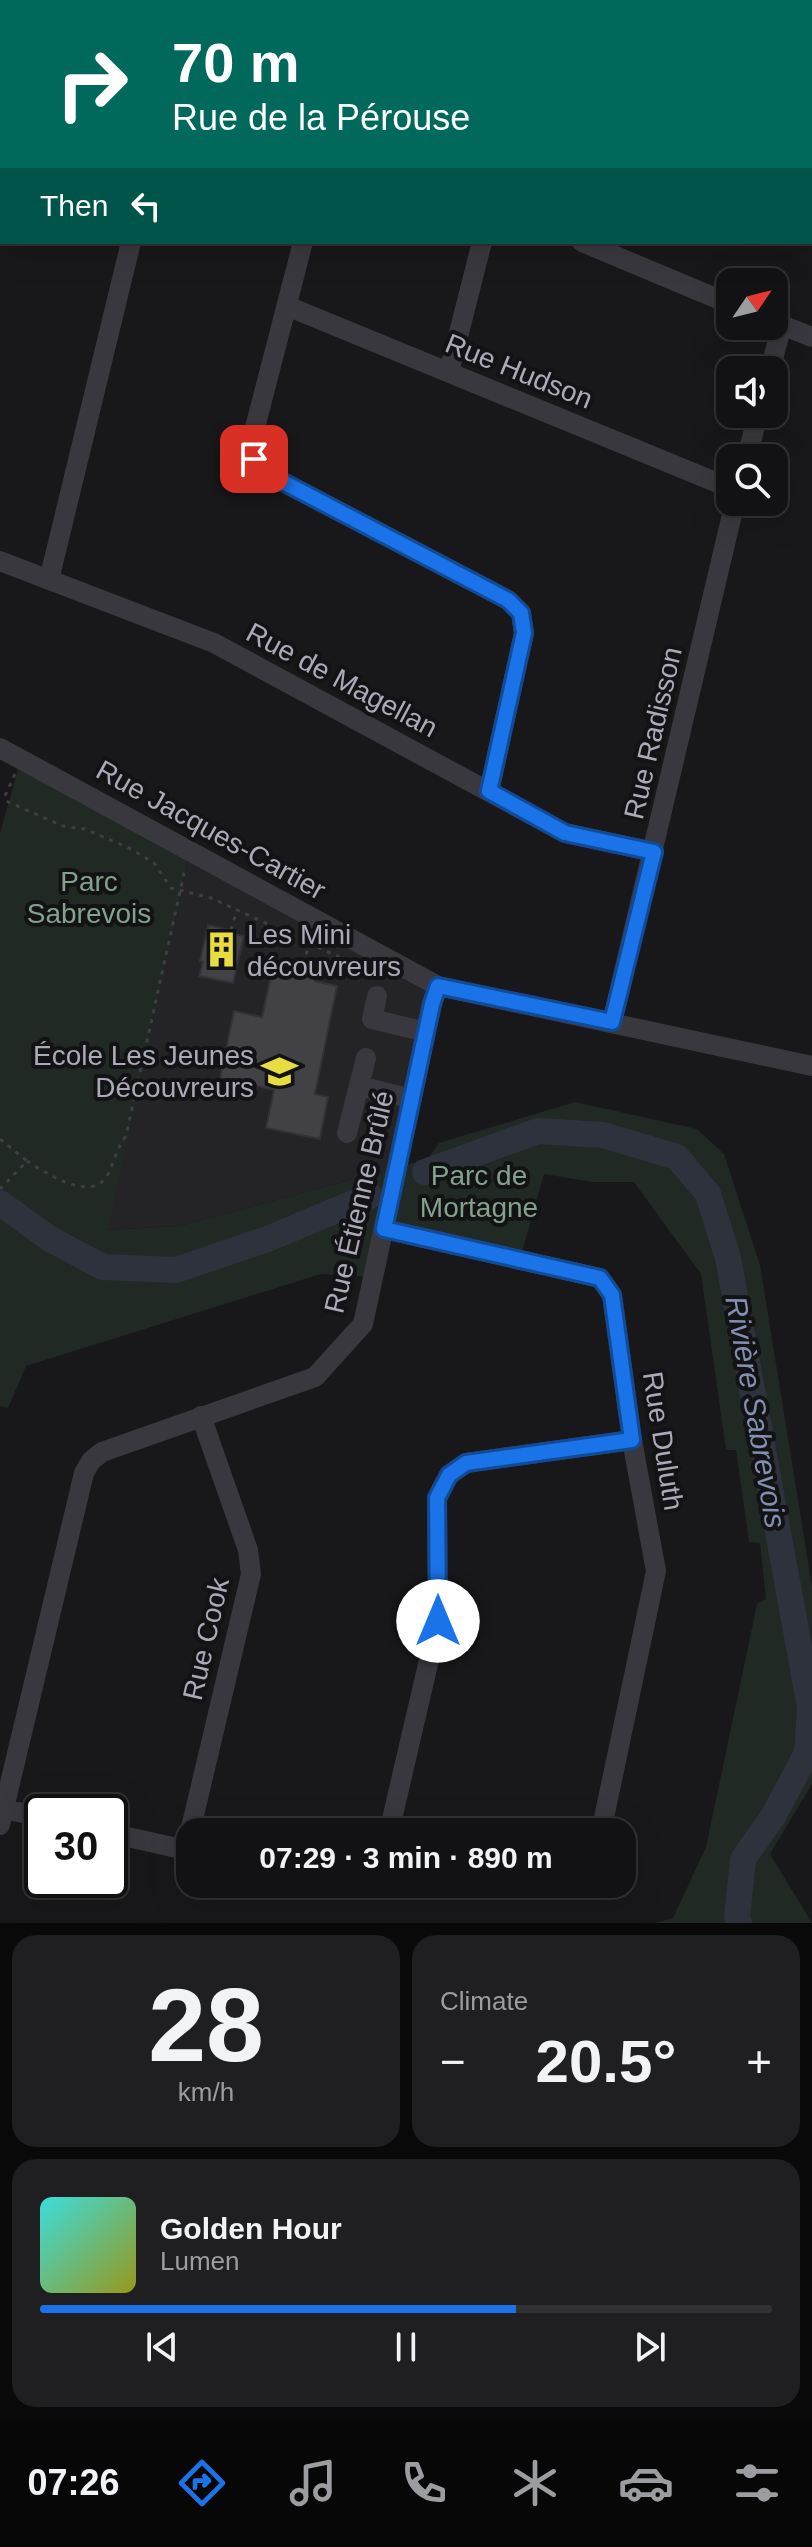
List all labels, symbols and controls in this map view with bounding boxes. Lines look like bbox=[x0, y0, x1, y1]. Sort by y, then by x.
text: 70 m bbox=[172, 31, 300, 94]
icon: right bbox=[40, 32, 144, 136]
text: Rue de la Pérouse bbox=[172, 97, 470, 138]
icon: left bbox=[124, 184, 168, 228]
text: Then bbox=[40, 189, 108, 222]
north arrow bbox=[716, 268, 788, 340]
map controls bbox=[716, 268, 788, 516]
street label: Rue Hudson bbox=[441, 327, 597, 415]
button: sound bbox=[716, 356, 788, 428]
pin bbox=[220, 425, 288, 493]
icon: arrive bbox=[232, 437, 276, 481]
button: search bbox=[716, 444, 788, 516]
street label: Rue de Magellan bbox=[241, 617, 443, 743]
street label: Rue Radisson bbox=[618, 644, 688, 822]
street label: Rue Jacques-Cartier bbox=[91, 754, 331, 906]
park label: Parc Sabrevois bbox=[27, 866, 151, 929]
place label: Les Mini découvreurs bbox=[247, 919, 401, 982]
building icon: Les Mini découvreurs bbox=[202, 931, 240, 969]
place label: École Les Jeunes Découvreurs bbox=[33, 1040, 254, 1103]
school or university icon: École Les Jeunes Découvreurs bbox=[261, 1052, 299, 1090]
street label: Rue Étienne Brûlé bbox=[318, 1088, 400, 1316]
park label: Parc de Mortagne bbox=[420, 1160, 538, 1223]
water label: Rivière Sabrevois bbox=[719, 1293, 793, 1531]
street label: Rue Duluth bbox=[637, 1369, 689, 1513]
street label: Rue Cook bbox=[177, 1574, 235, 1703]
position arrow bbox=[396, 1579, 480, 1663]
speed limit sign: 30 bbox=[24, 1794, 128, 1898]
text: 07:29 · 3 min · 890 m bbox=[259, 1841, 553, 1874]
text: 28 bbox=[148, 1967, 264, 2083]
text: Climate bbox=[440, 1986, 528, 2016]
text: 20.5° bbox=[536, 2028, 676, 2095]
text: − bbox=[440, 2037, 466, 2086]
text: + bbox=[746, 2037, 772, 2086]
text: km/h bbox=[178, 2077, 234, 2107]
text: Golden Hour bbox=[160, 2212, 342, 2245]
text: Lumen bbox=[160, 2246, 240, 2276]
icon: previous bbox=[140, 2325, 184, 2369]
icon: pause bbox=[384, 2325, 428, 2369]
icon: next bbox=[628, 2325, 672, 2369]
icon: directions bbox=[174, 2455, 230, 2511]
icon: music bbox=[285, 2455, 341, 2511]
icon: phone bbox=[396, 2455, 452, 2511]
icon: climate bbox=[507, 2455, 563, 2511]
icon: car bbox=[618, 2455, 674, 2511]
icon: filters bbox=[729, 2455, 785, 2511]
text: 07:26 bbox=[27, 2462, 120, 2503]

